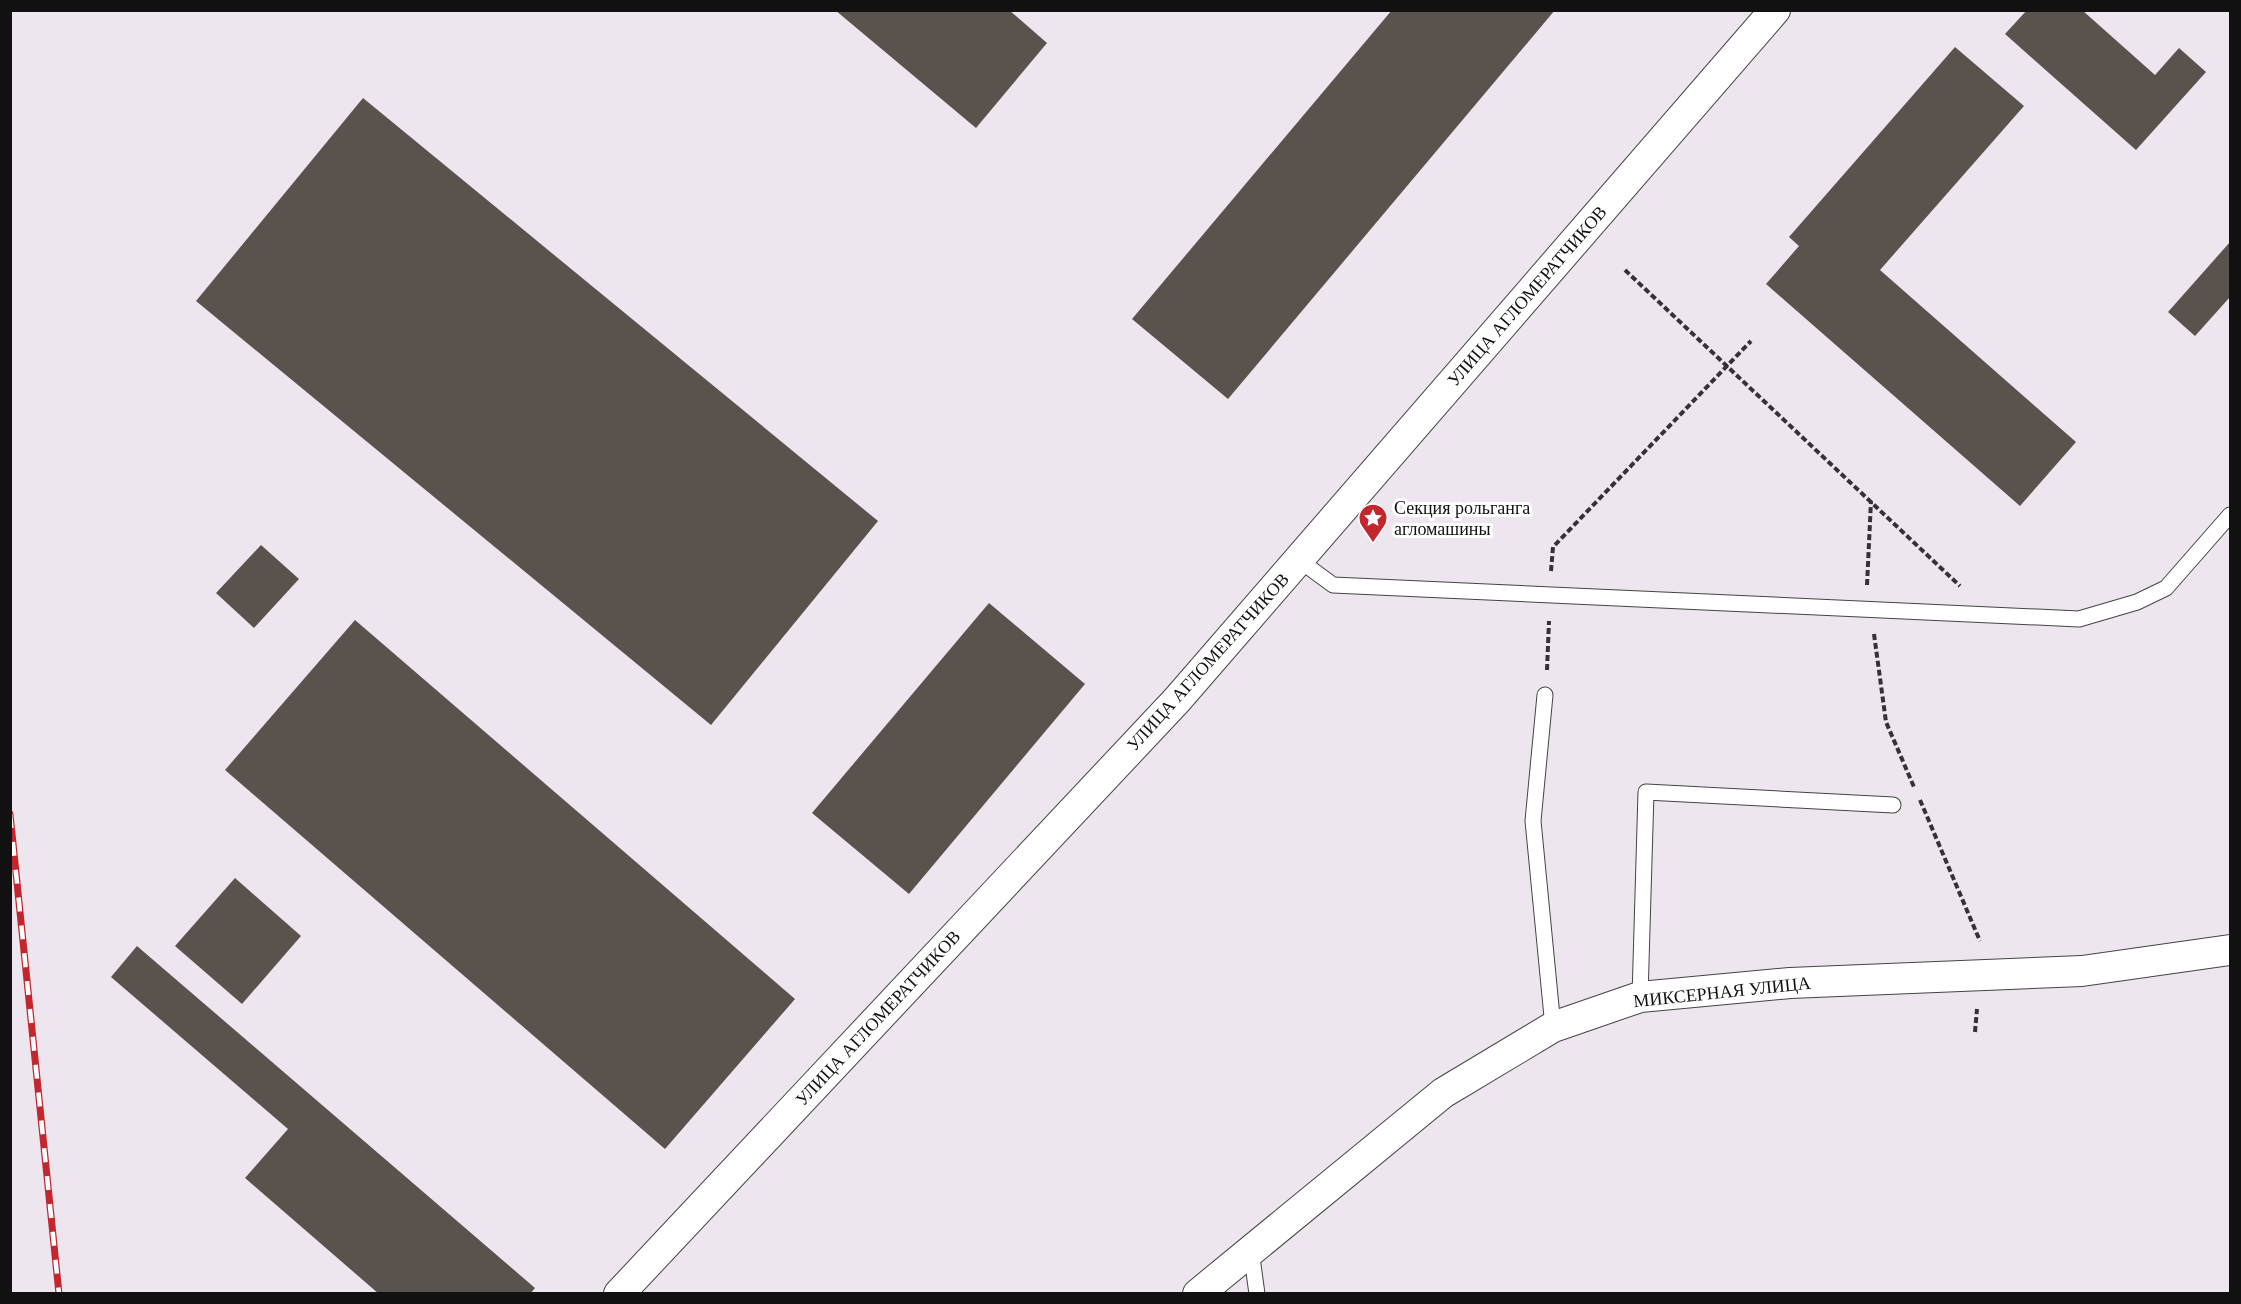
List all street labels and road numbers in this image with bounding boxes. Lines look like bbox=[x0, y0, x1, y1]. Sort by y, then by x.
street label: УЛИЦА АГЛОМЕРАТЧИКОВ bbox=[1443, 202, 1611, 390]
street label: УЛИЦА АГЛОМЕРАТЧИКОВ bbox=[1123, 569, 1293, 755]
street label: УЛИЦА АГЛОМЕРАТЧИКОВ bbox=[792, 926, 964, 1110]
street label: МИКСЕРНАЯ УЛИЦА bbox=[1632, 973, 1812, 1011]

